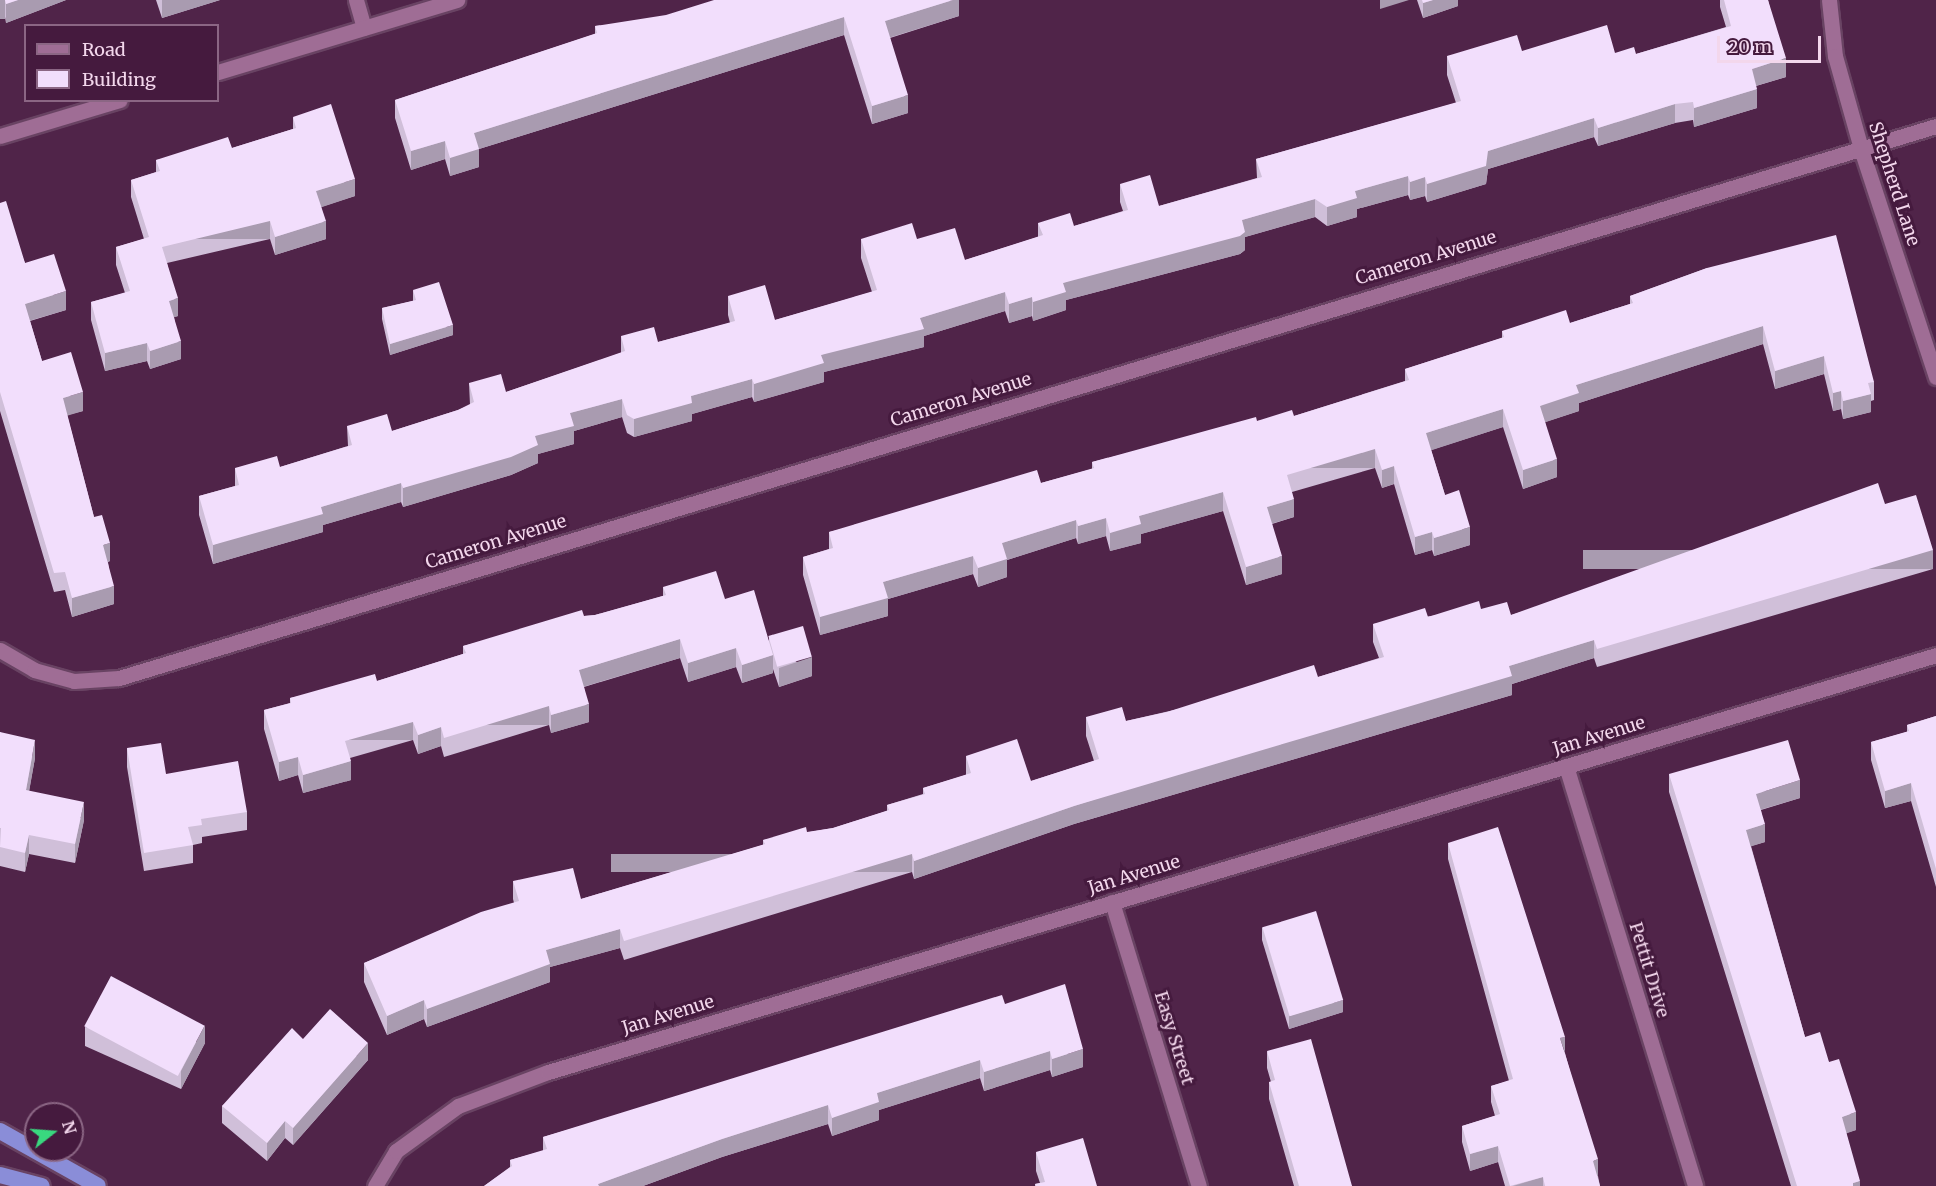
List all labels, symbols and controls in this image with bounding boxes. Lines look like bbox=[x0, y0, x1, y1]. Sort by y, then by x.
legend bbox=[24, 24, 219, 102]
scale bar bbox=[1720, 24, 1824, 62]
text: 20 m bbox=[1728, 35, 1772, 58]
text: Road bbox=[82, 38, 126, 61]
text: Building bbox=[82, 68, 156, 91]
street label: Shepherd Lane bbox=[1864, 119, 1924, 249]
street label: Cameron Avenue bbox=[1353, 226, 1499, 290]
street label: Cameron Avenue bbox=[888, 368, 1034, 432]
street label: Cameron Avenue bbox=[423, 510, 569, 574]
street label: Jan Avenue bbox=[1550, 712, 1648, 760]
street label: Jan Avenue bbox=[1085, 851, 1183, 899]
street label: Pettit Drive bbox=[1624, 920, 1674, 1020]
street label: Easy Street bbox=[1150, 989, 1198, 1087]
street label: Jan Avenue bbox=[619, 991, 717, 1039]
north arrow bbox=[24, 1102, 84, 1162]
text: N bbox=[58, 1118, 81, 1136]

